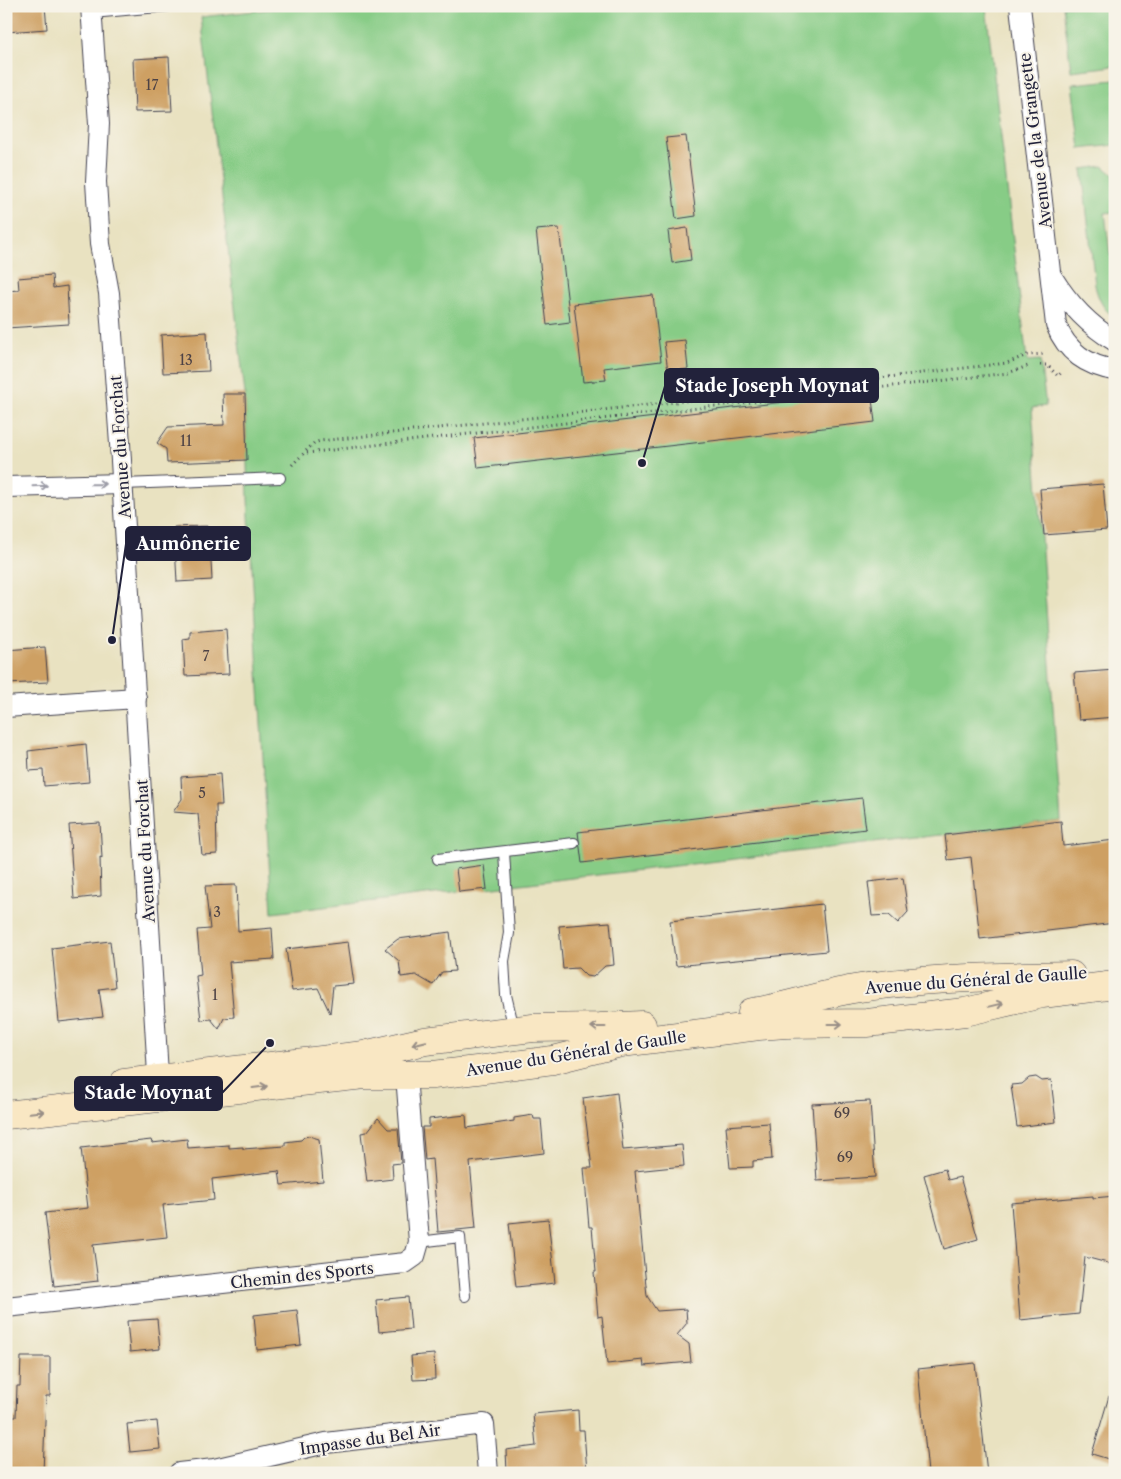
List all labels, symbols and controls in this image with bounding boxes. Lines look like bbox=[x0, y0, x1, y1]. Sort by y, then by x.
street label: Avenue de la Grangette bbox=[1014, 52, 1056, 231]
house number: 17 bbox=[146, 76, 158, 94]
house number: 13 bbox=[179, 351, 193, 369]
callout: Stade Joseph Moynat bbox=[665, 369, 878, 402]
street label: Avenue du Forchat bbox=[105, 374, 135, 520]
text: Stade Joseph Moynat bbox=[675, 375, 870, 397]
house number: 11 bbox=[180, 432, 192, 450]
one-way arrow bbox=[89, 479, 105, 489]
one-way arrow bbox=[31, 481, 47, 490]
callout: Aumônerie bbox=[126, 527, 250, 560]
text: Aumônerie bbox=[135, 533, 240, 555]
house number: 7 bbox=[203, 647, 210, 665]
street label: Avenue du Forchat bbox=[131, 778, 159, 924]
house number: 5 bbox=[198, 784, 206, 802]
house number: 3 bbox=[213, 903, 221, 921]
street label: Avenue du Général de Gaulle bbox=[863, 962, 1088, 998]
house number: 1 bbox=[212, 986, 218, 1004]
one-way arrow bbox=[988, 1000, 1004, 1009]
one-way arrow bbox=[826, 1019, 843, 1029]
one-way arrow bbox=[590, 1022, 606, 1032]
street label: Avenue du Général de Gaulle bbox=[464, 1026, 688, 1080]
one-way arrow bbox=[411, 1039, 427, 1048]
callout: Stade Moynat bbox=[75, 1077, 222, 1110]
text: Stade Moynat bbox=[84, 1082, 212, 1104]
one-way arrow bbox=[252, 1082, 268, 1092]
house number: 69 bbox=[834, 1104, 850, 1122]
one-way arrow bbox=[29, 1107, 45, 1117]
house number: 69 bbox=[837, 1148, 853, 1166]
street label: Chemin des Sports bbox=[229, 1258, 375, 1292]
street label: Impasse du Bel Air bbox=[298, 1419, 442, 1459]

